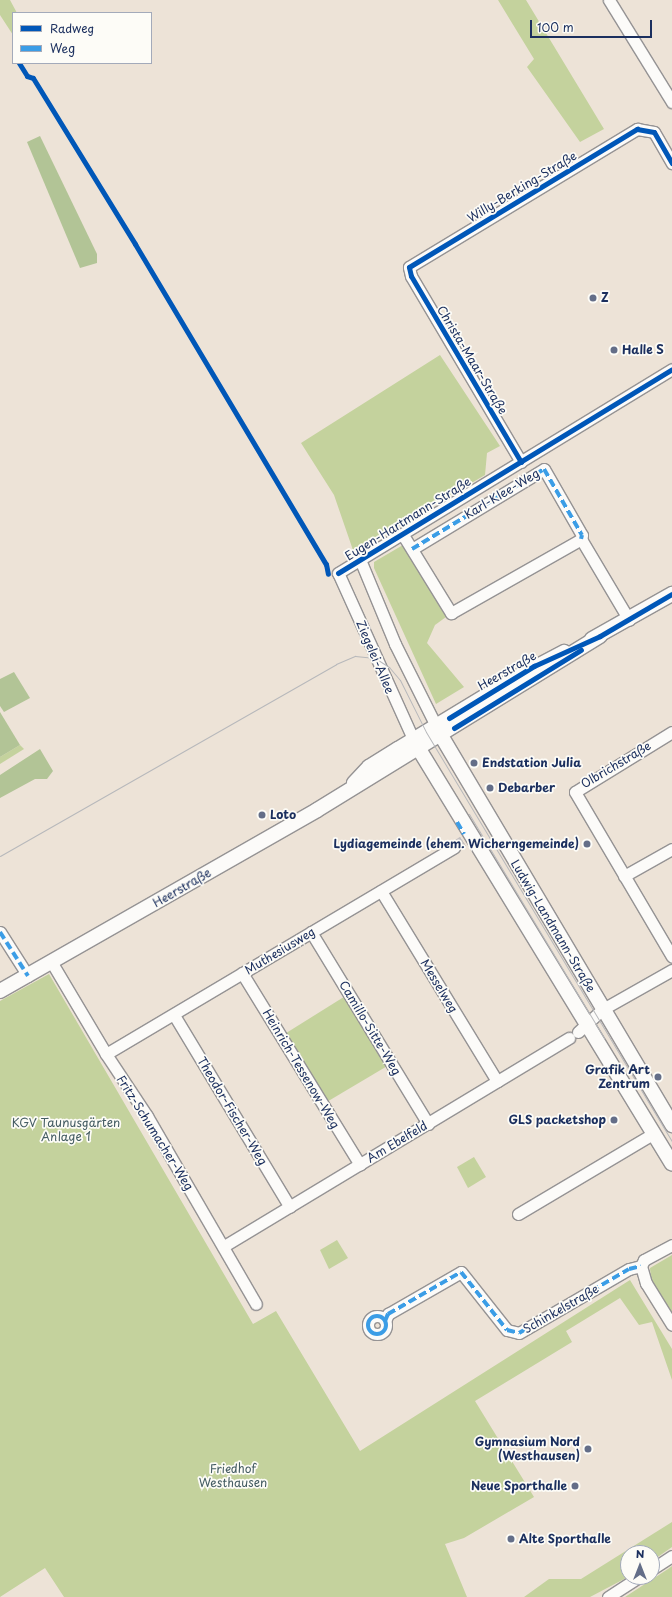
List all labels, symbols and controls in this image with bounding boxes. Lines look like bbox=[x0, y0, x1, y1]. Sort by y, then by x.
legend bbox=[12, 12, 152, 64]
scale bar bbox=[532, 12, 654, 38]
text: 100 m bbox=[537, 18, 574, 36]
text: Radweg bbox=[50, 19, 94, 37]
text: Weg bbox=[50, 39, 75, 57]
street label: Willy-Berking-Straße bbox=[465, 149, 579, 225]
place label: Z bbox=[601, 291, 609, 305]
marker: Z bbox=[588, 293, 598, 303]
street label: Christa-Maar-Straße bbox=[434, 303, 510, 417]
place label: Halle S bbox=[622, 343, 664, 357]
marker: Halle S bbox=[609, 345, 619, 355]
street label: Karl-Klee-Weg bbox=[462, 466, 542, 522]
street label: Eugen-Hartmann-Straße bbox=[342, 474, 474, 564]
street label: Ziegelei-Allee bbox=[353, 618, 397, 696]
street label: Heerstraße bbox=[475, 649, 539, 693]
street label: Olbrichstraße bbox=[578, 738, 654, 792]
place label: Endstation Julia bbox=[482, 756, 582, 770]
marker: Endstation Julia bbox=[469, 758, 479, 768]
place label: Debarber bbox=[498, 781, 555, 795]
marker: Debarber bbox=[485, 783, 495, 793]
place label: Loto bbox=[270, 808, 296, 822]
marker: Loto bbox=[257, 810, 267, 820]
place label: Lydiagemeinde (ehem. Wicherngemeinde) bbox=[333, 837, 579, 851]
marker: Lydiagemeinde (ehem. Wicherngemeinde) bbox=[582, 839, 592, 849]
street label: Ludwig-Landmann-Straße bbox=[508, 857, 598, 995]
street label: Heerstraße bbox=[150, 866, 214, 910]
street label: Muthesiusweg bbox=[242, 924, 318, 978]
street label: Messelweg bbox=[417, 957, 461, 1015]
street label: Camillo-Sitte-Weg bbox=[336, 978, 404, 1078]
street label: Heinrich-Tessenow-Weg bbox=[260, 1007, 342, 1131]
street label: Theodor-Fischer-Weg bbox=[194, 1054, 270, 1168]
place label: Grafik Art Zentrum bbox=[584, 1063, 650, 1091]
marker: Grafik Art Zentrum bbox=[653, 1072, 663, 1082]
street label: Fritz-Schumacher-Weg bbox=[114, 1073, 196, 1193]
place label: GLS packetshop bbox=[507, 1113, 606, 1127]
marker: GLS packetshop bbox=[609, 1115, 619, 1125]
park label: KGV Taunusgärten Anlage 1 bbox=[12, 1116, 120, 1144]
street label: Am Ebelfeld bbox=[364, 1118, 430, 1166]
street label: Schinkelstraße bbox=[521, 1282, 601, 1336]
place label: Gymnasium Nord (Westhausen) bbox=[474, 1435, 580, 1463]
marker: Gymnasium Nord (Westhausen) bbox=[583, 1444, 593, 1454]
park label: Friedhof Westhausen bbox=[199, 1462, 267, 1490]
place label: Neue Sporthalle bbox=[471, 1479, 567, 1493]
marker: Neue Sporthalle bbox=[570, 1481, 580, 1491]
place label: Alte Sporthalle bbox=[519, 1532, 611, 1546]
marker: Alte Sporthalle bbox=[506, 1534, 516, 1544]
north arrow bbox=[620, 1545, 660, 1585]
text: N bbox=[636, 1545, 644, 1562]

